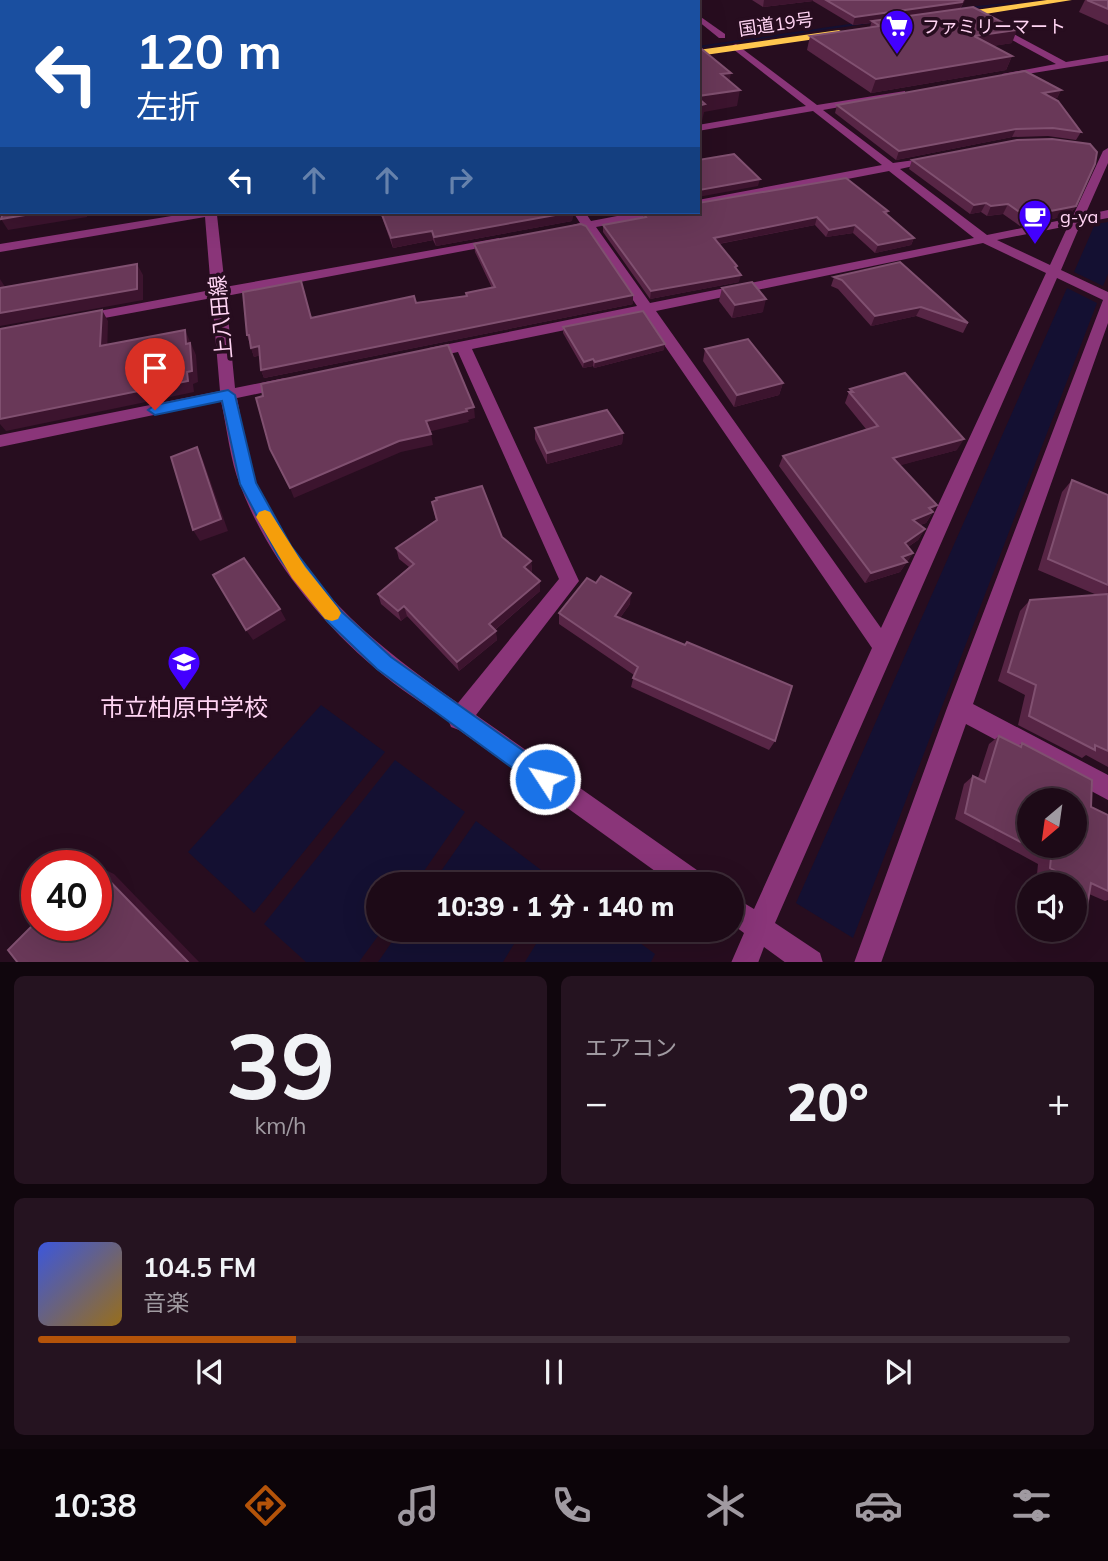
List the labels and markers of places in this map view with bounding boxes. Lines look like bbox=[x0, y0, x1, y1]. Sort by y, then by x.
supermarket icon: ファミリーマート bbox=[878, 7, 916, 56]
place label: ファミリーマート bbox=[922, 15, 1066, 38]
cafe icon: g-ya bbox=[1016, 197, 1054, 246]
place label: g-ya bbox=[1060, 205, 1098, 228]
pin bbox=[125, 338, 185, 410]
school or university icon: 市立柏原中学校 bbox=[165, 643, 203, 692]
place label: 市立柏原中学校 bbox=[100, 692, 268, 722]

